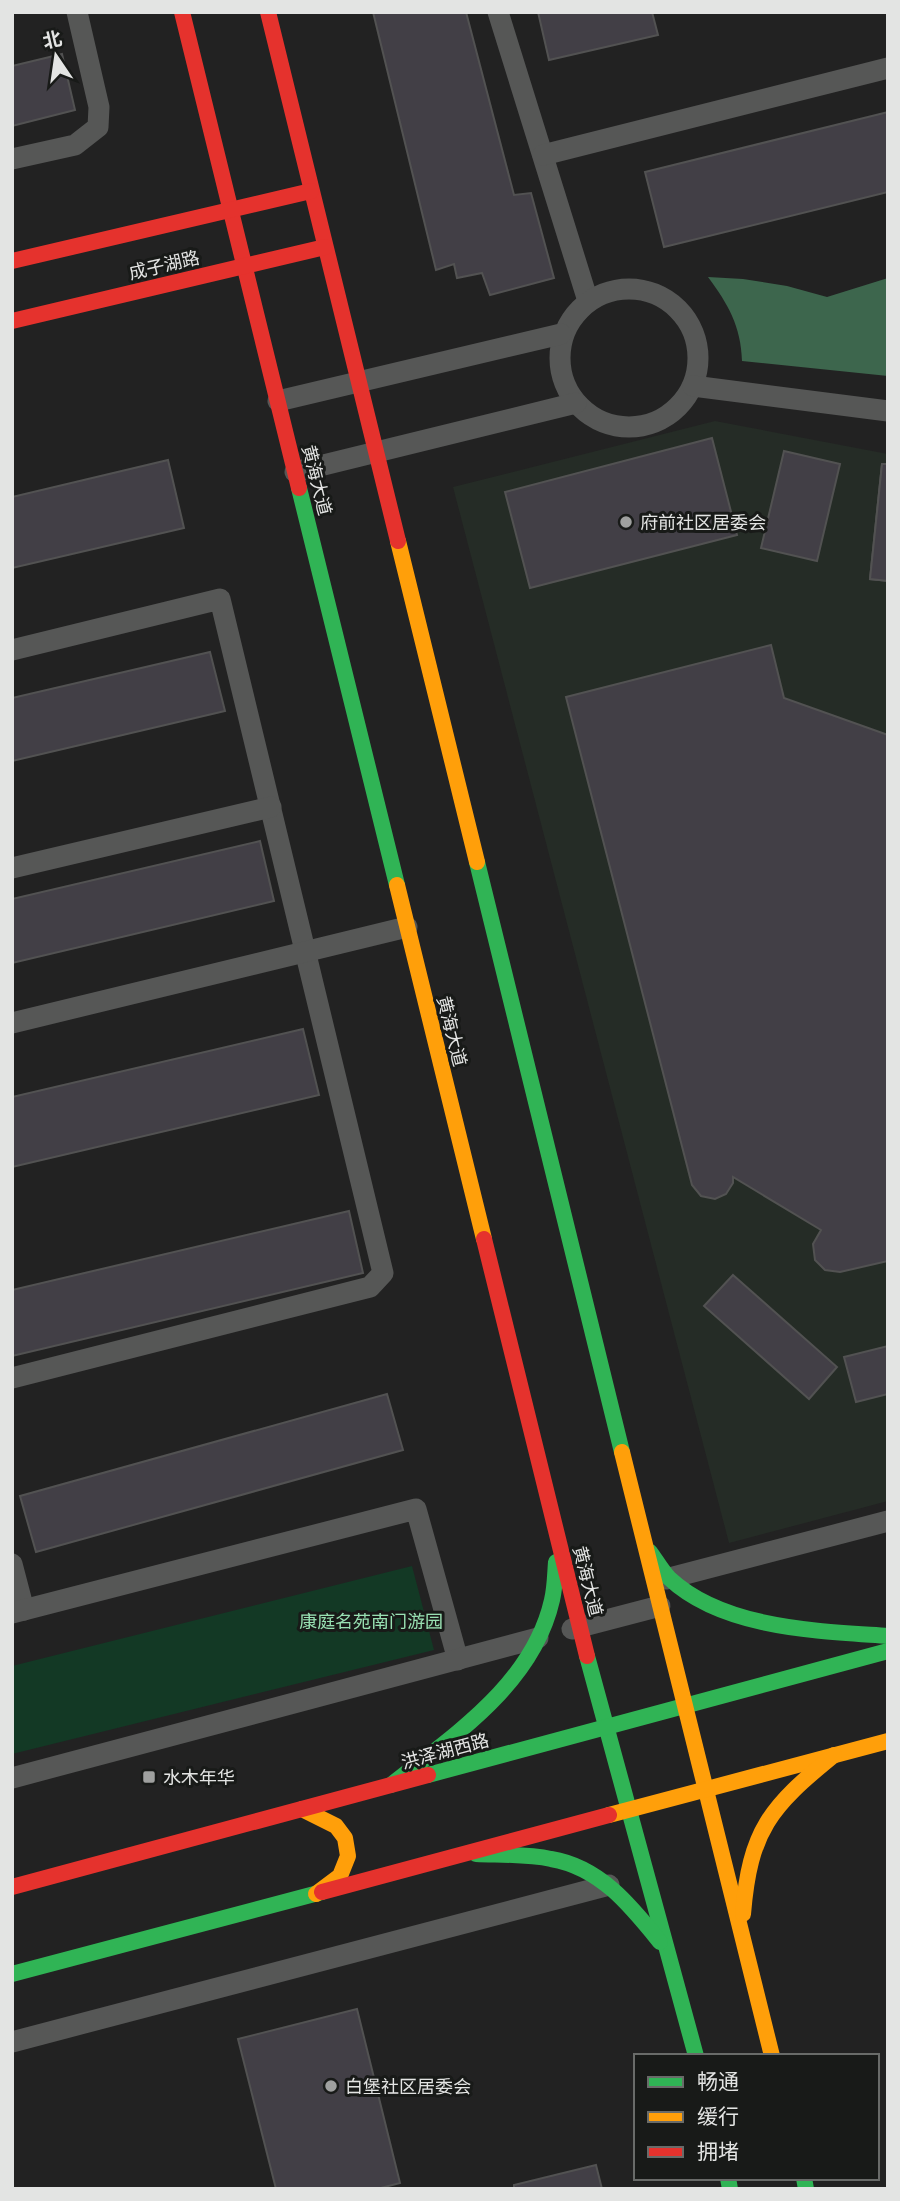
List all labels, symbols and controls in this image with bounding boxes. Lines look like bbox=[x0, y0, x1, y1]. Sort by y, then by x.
north arrow bbox=[21, 21, 91, 91]
text: 北 bbox=[40, 25, 65, 55]
street label: 成子湖路 bbox=[126, 245, 202, 285]
street label: 黄海大道 bbox=[296, 442, 338, 518]
place label: 府前社区居委会 bbox=[640, 510, 766, 535]
marker: 府前社区居委会 bbox=[618, 514, 634, 530]
street label: 黄海大道 bbox=[431, 993, 473, 1069]
street label: 黄海大道 bbox=[567, 1543, 609, 1619]
park label: 康庭名苑南门游园 bbox=[299, 1609, 443, 1634]
street label: 洪泽湖西路 bbox=[398, 1727, 492, 1775]
place label: 水木年华 bbox=[163, 1765, 235, 1790]
marker: 水木年华 bbox=[141, 1769, 157, 1785]
legend bbox=[634, 2054, 879, 2180]
text: 畅通 bbox=[697, 2067, 739, 2096]
place label: 白堡社区居委会 bbox=[345, 2074, 471, 2099]
marker: 白堡社区居委会 bbox=[323, 2078, 339, 2094]
text: 缓行 bbox=[697, 2102, 739, 2131]
text: 拥堵 bbox=[697, 2137, 739, 2166]

